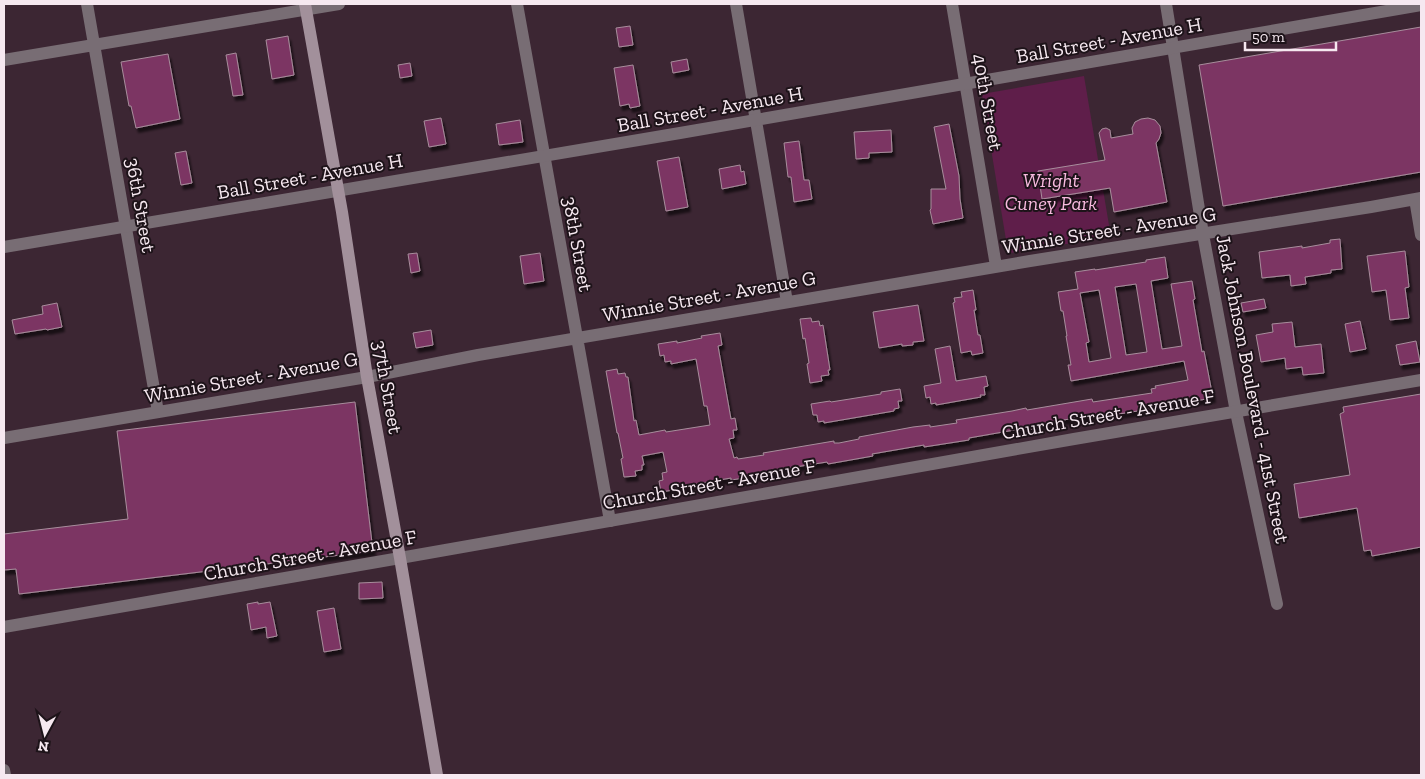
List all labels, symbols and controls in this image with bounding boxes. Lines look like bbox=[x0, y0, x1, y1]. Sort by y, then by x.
street label: Ball Street - Avenue H bbox=[1014, 12, 1204, 68]
scale bar bbox=[1245, 20, 1336, 52]
text: 50 m bbox=[1252, 28, 1285, 46]
street label: 40th Street bbox=[968, 52, 1008, 153]
street label: Ball Street - Avenue H bbox=[615, 81, 805, 137]
street label: Ball Street - Avenue H bbox=[215, 148, 405, 204]
street label: 36th Street bbox=[121, 156, 161, 255]
park label: Wright Cuney Park bbox=[1005, 168, 1097, 215]
street label: 38th Street bbox=[558, 195, 598, 294]
street label: Winnie Street - Avenue G bbox=[1000, 201, 1218, 259]
street label: Jack Johnson Boulevard - 41st Street bbox=[1211, 233, 1295, 546]
street label: Winnie Street - Avenue G bbox=[600, 265, 818, 327]
street label: 37th Street bbox=[368, 338, 408, 436]
street label: Winnie Street - Avenue G bbox=[142, 346, 360, 408]
street label: Church Street - Avenue F bbox=[1000, 383, 1216, 445]
street label: Church Street - Avenue F bbox=[601, 453, 817, 515]
street label: Church Street - Avenue F bbox=[202, 524, 418, 586]
north arrow bbox=[20, 709, 70, 759]
text: N bbox=[37, 737, 50, 755]

